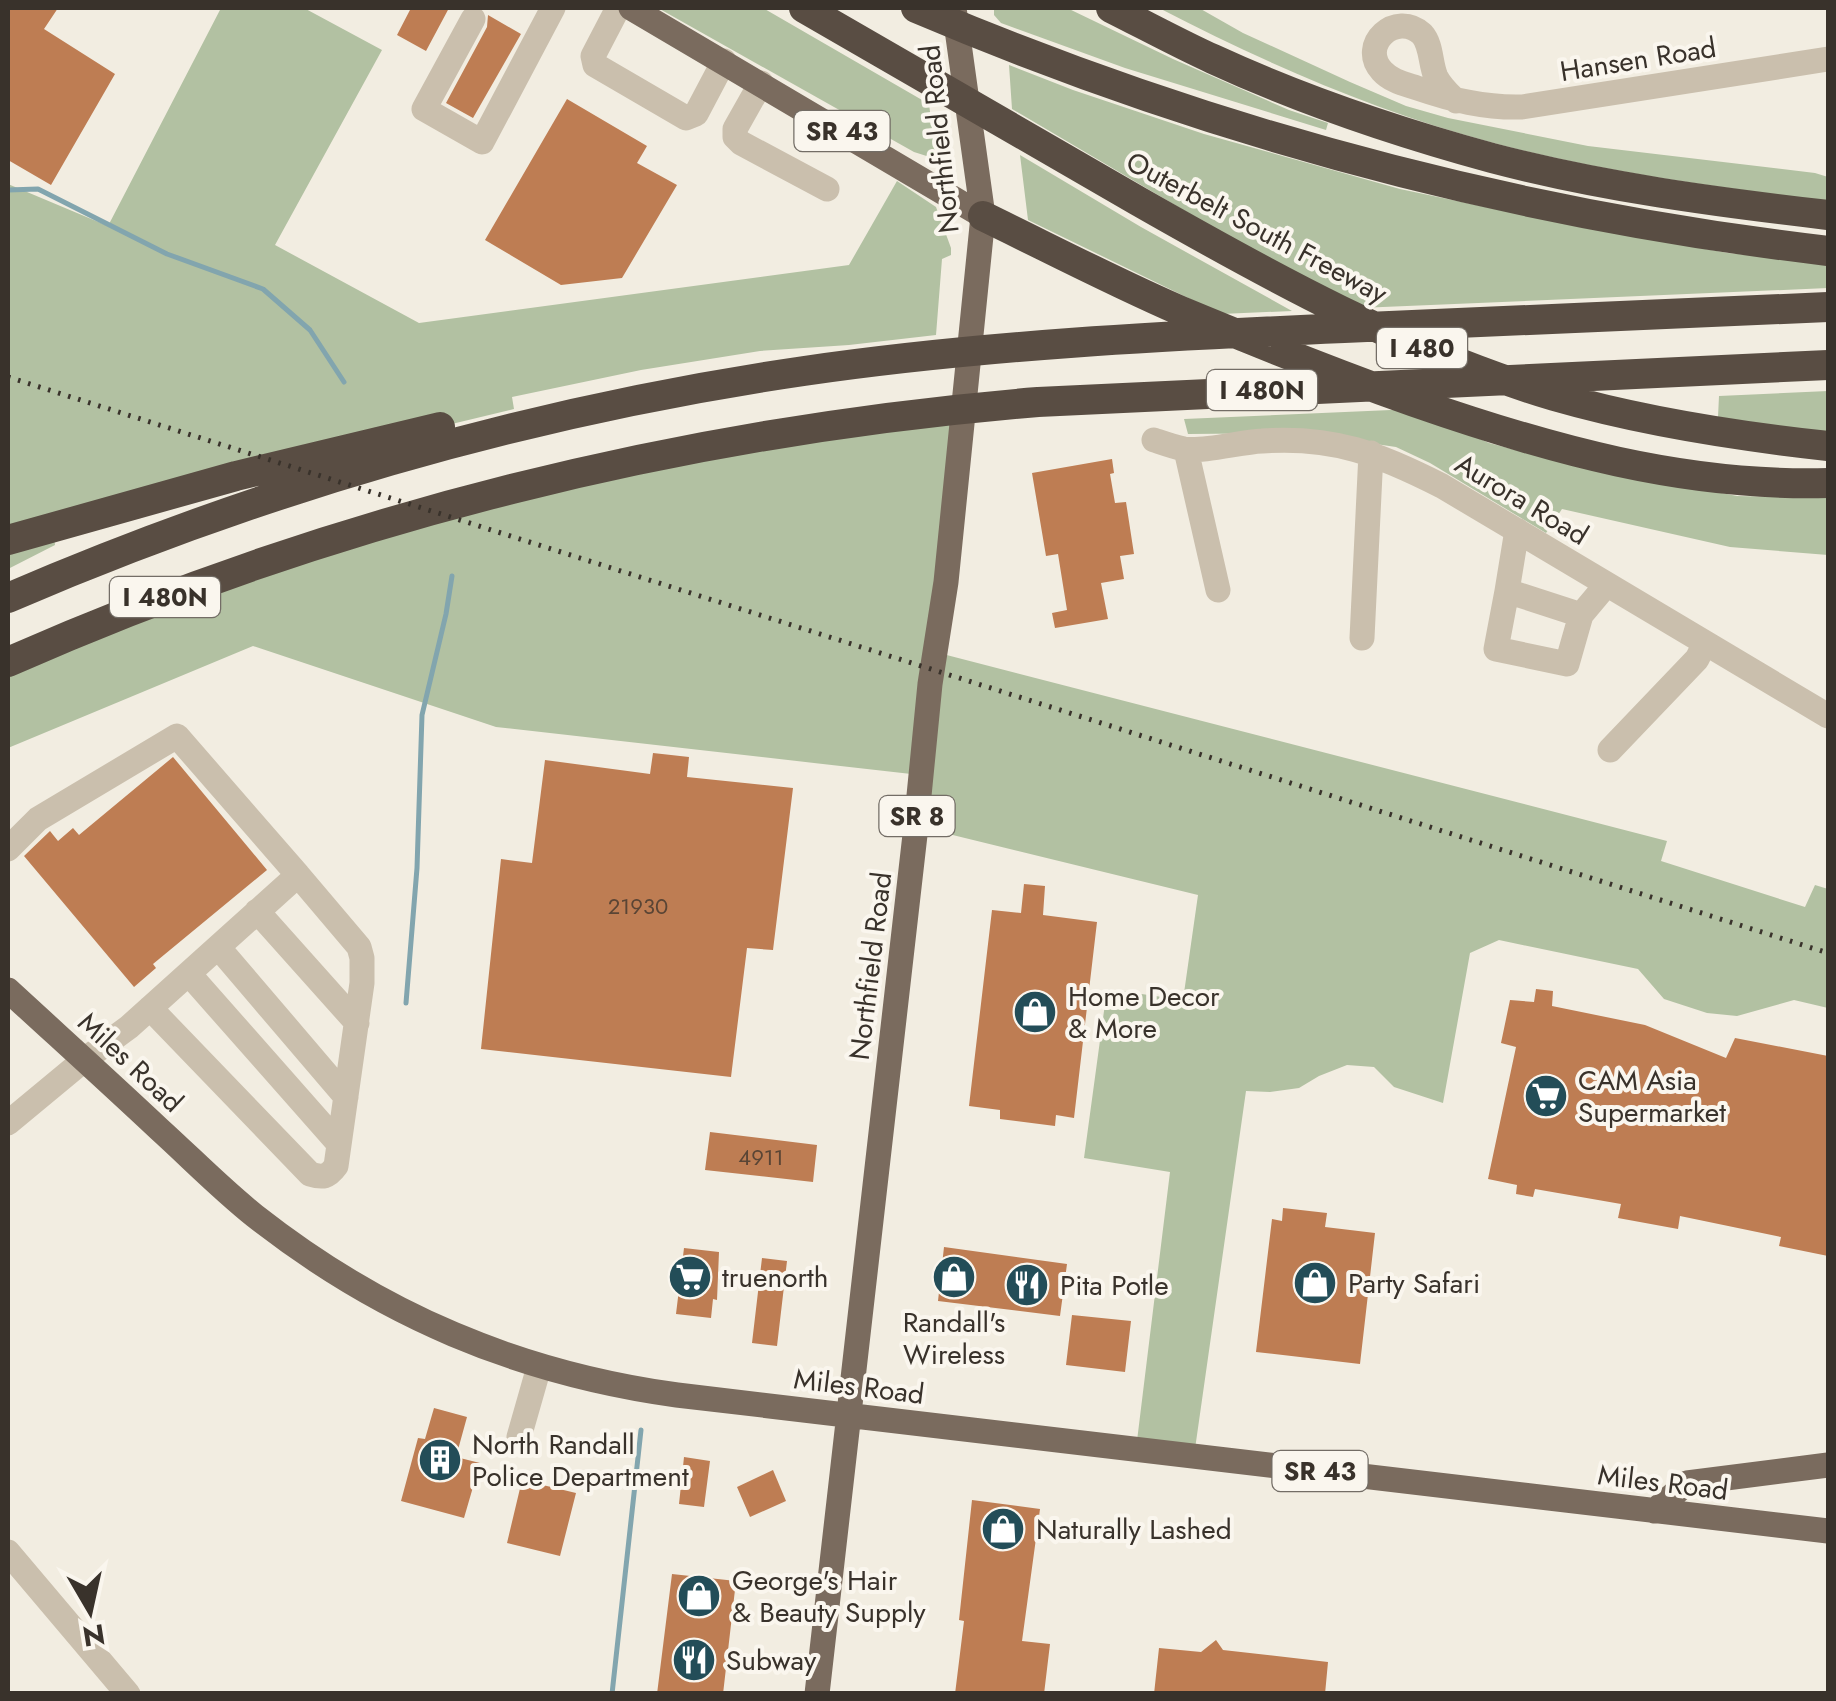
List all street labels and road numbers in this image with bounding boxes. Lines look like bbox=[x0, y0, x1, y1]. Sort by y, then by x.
street label: Hansen Road bbox=[1557, 27, 1719, 92]
street label: Northfield Road bbox=[909, 43, 970, 235]
road number: SR 43 bbox=[794, 111, 890, 151]
street label: Outerbelt South Freeway bbox=[1119, 141, 1395, 314]
road number: I 480 bbox=[1377, 328, 1467, 368]
road number: I 480N bbox=[1207, 370, 1317, 410]
street label: Aurora Road bbox=[1447, 443, 1596, 555]
road number: I 480N bbox=[110, 577, 220, 617]
road number: SR 8 bbox=[880, 796, 954, 836]
street label: Northfield Road bbox=[839, 870, 902, 1062]
street label: Miles Road bbox=[69, 1003, 193, 1122]
street label: Miles Road bbox=[791, 1358, 926, 1415]
road number: SR 43 bbox=[1272, 1451, 1368, 1491]
street label: Miles Road bbox=[1595, 1454, 1730, 1511]

